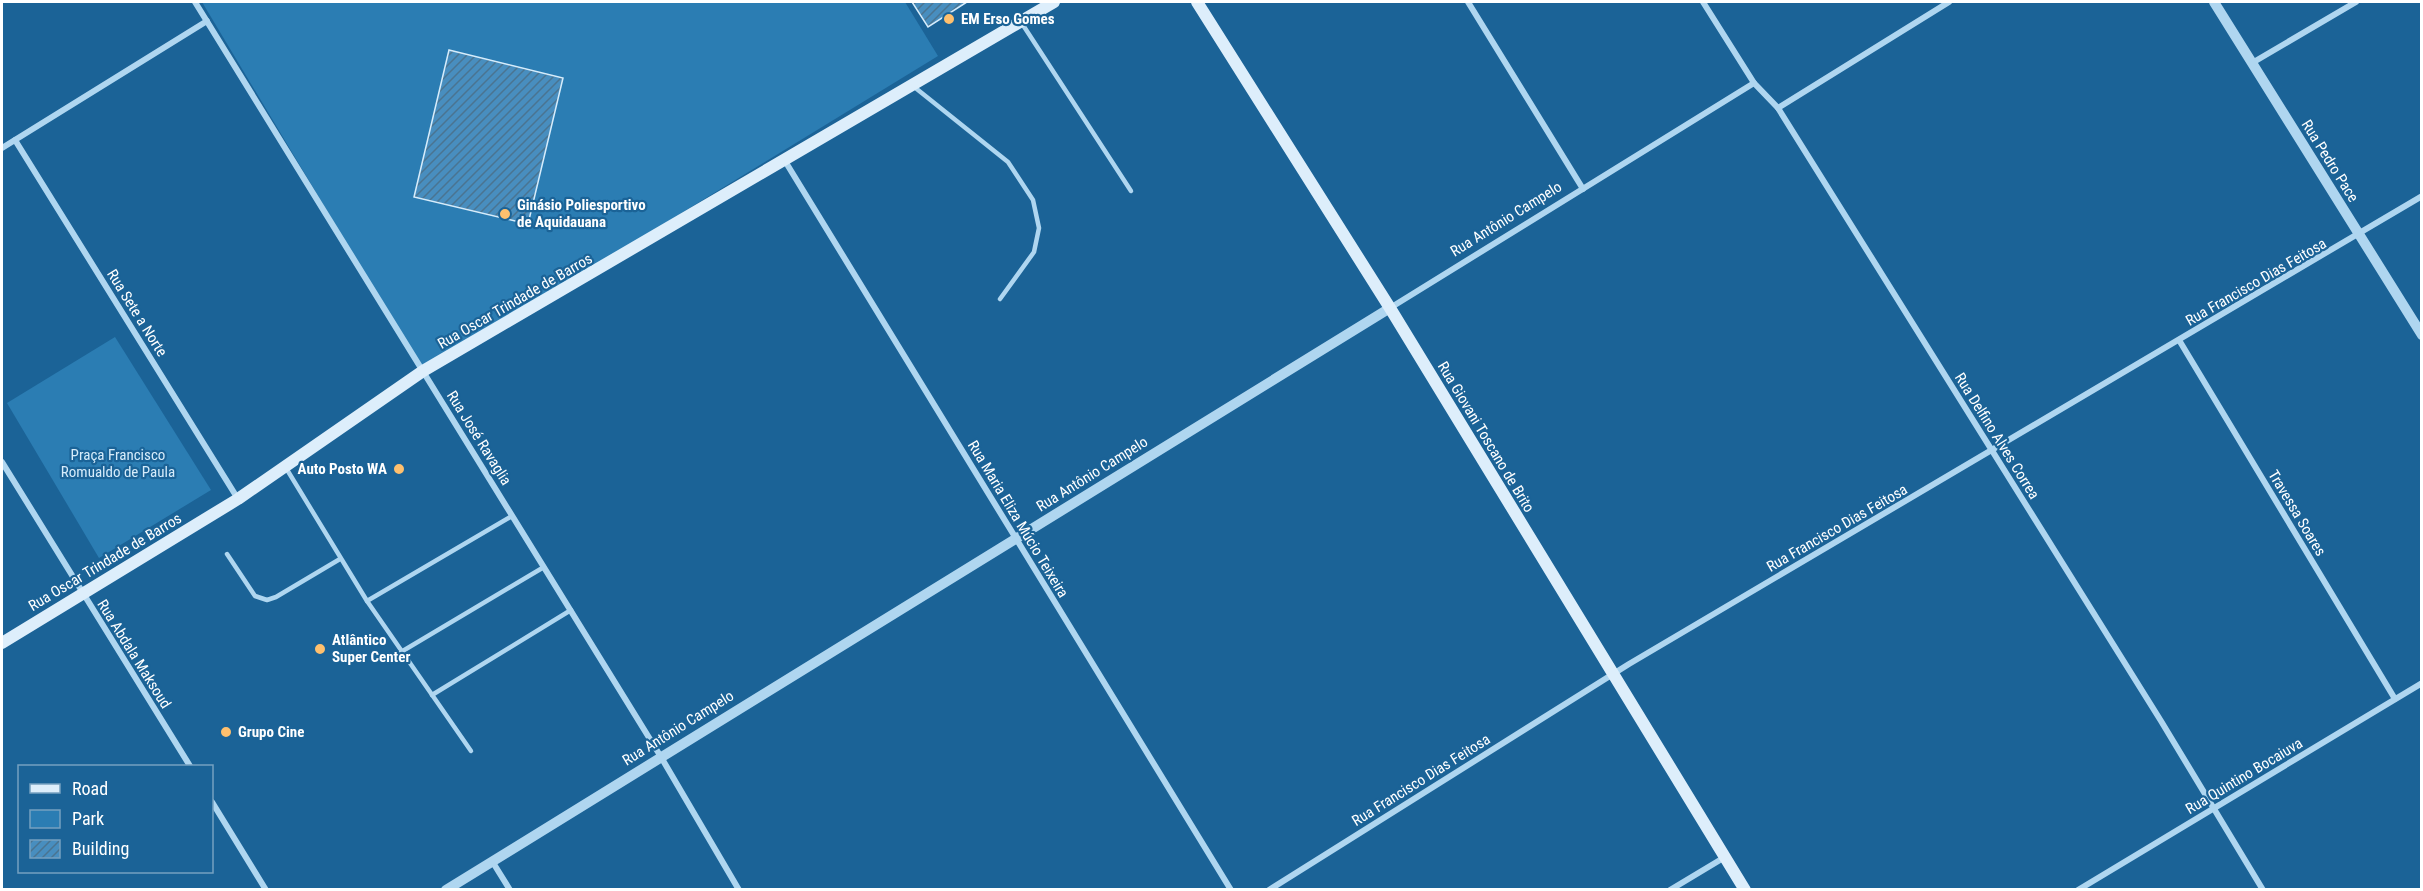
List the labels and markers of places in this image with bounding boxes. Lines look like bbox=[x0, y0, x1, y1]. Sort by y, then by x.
place label: EM Erso Gomes bbox=[961, 10, 1055, 28]
marker: EM Erso Gomes bbox=[942, 12, 956, 26]
place label: Ginásio Poliesportivo de Aquidauana bbox=[517, 196, 646, 231]
marker: Ginásio Poliesportivo de Aquidauana bbox=[498, 207, 512, 221]
place label: Auto Posto WA bbox=[298, 460, 387, 478]
marker: Auto Posto WA bbox=[392, 462, 406, 476]
place label: Atlântico Super Center bbox=[332, 631, 410, 666]
marker: Atlântico Super Center bbox=[313, 642, 327, 656]
place label: Grupo Cine bbox=[238, 723, 304, 741]
marker: Grupo Cine bbox=[219, 725, 233, 739]

